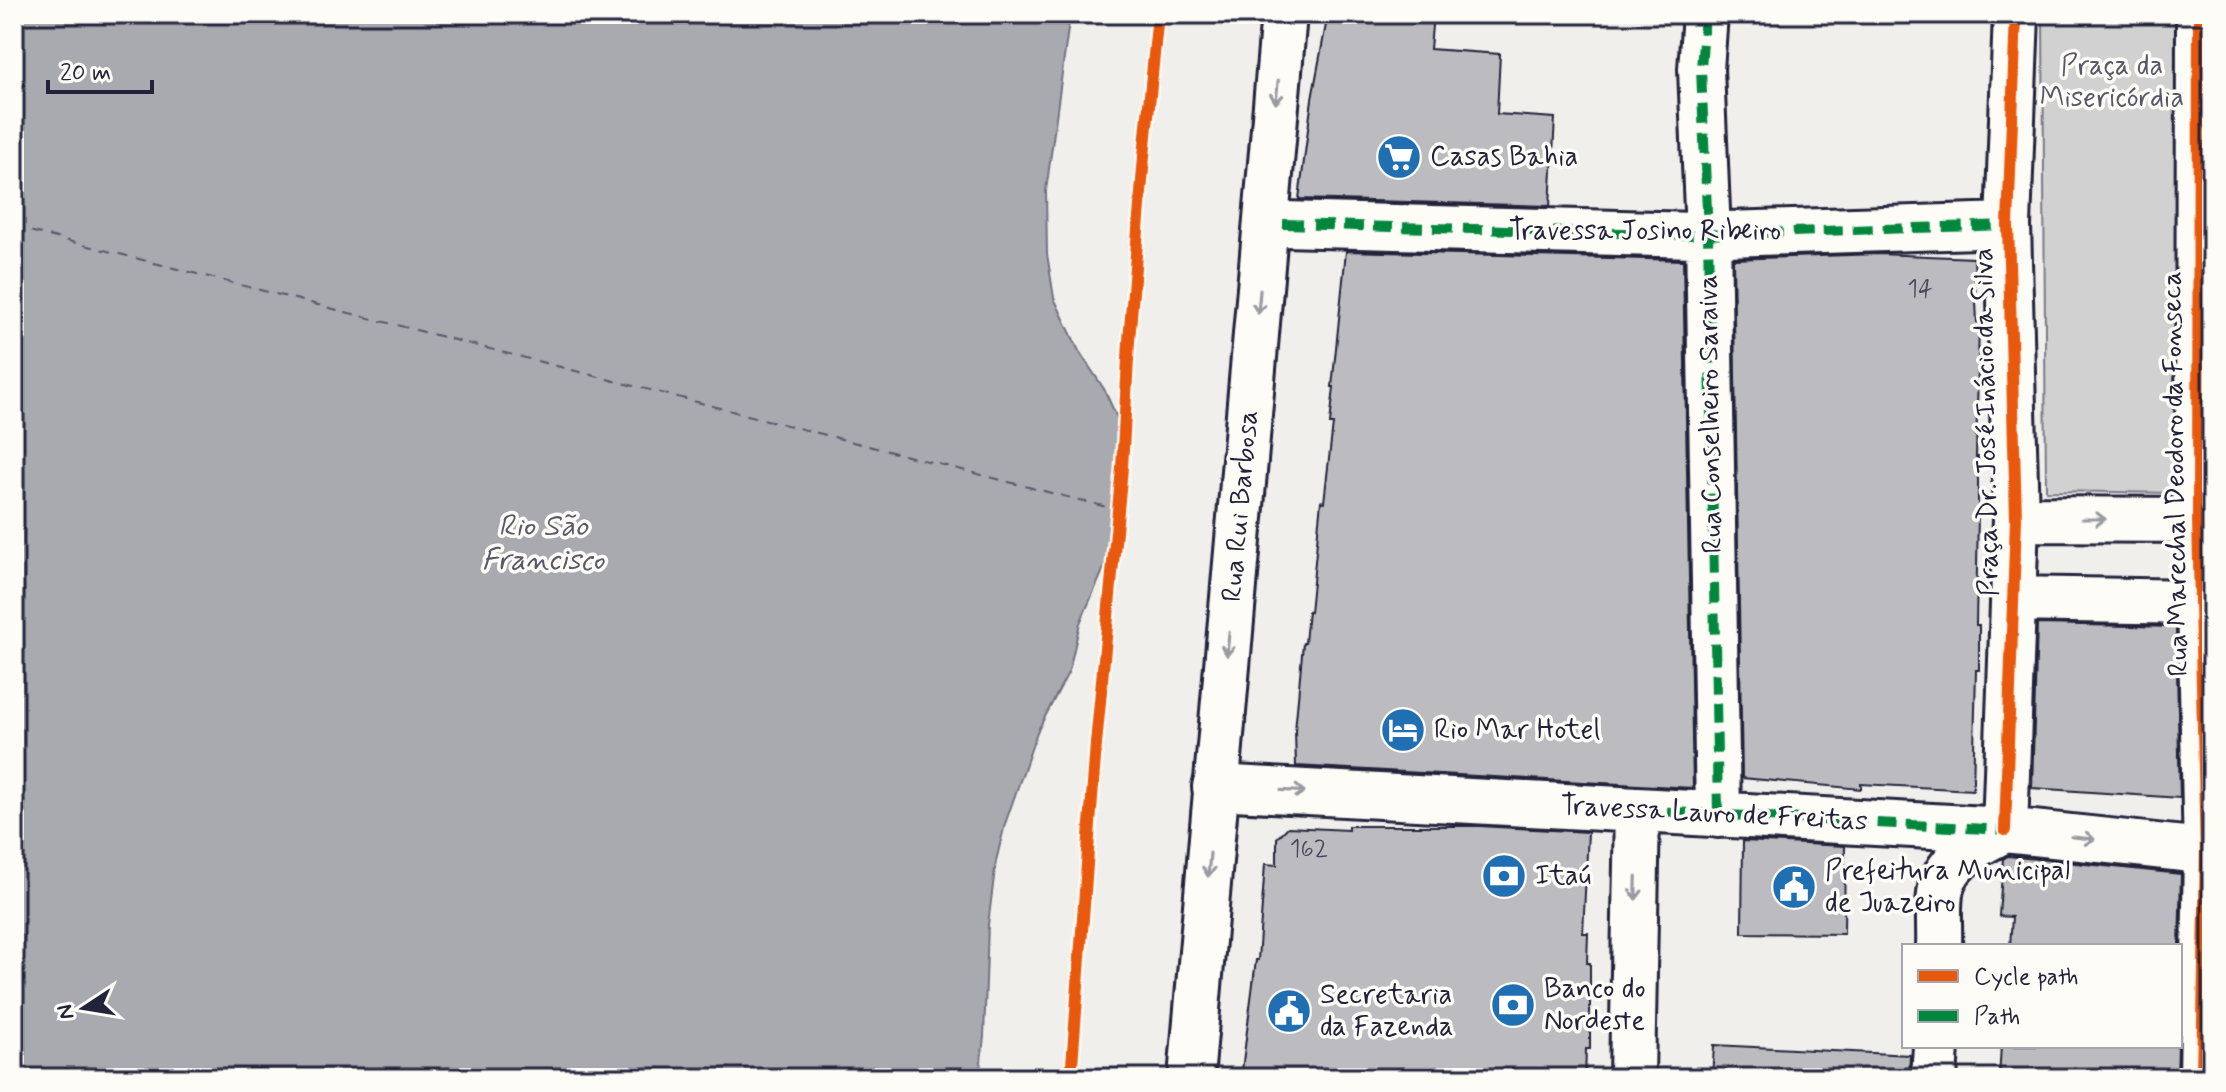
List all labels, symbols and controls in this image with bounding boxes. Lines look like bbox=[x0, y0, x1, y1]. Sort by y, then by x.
scale bar bbox=[48, 44, 152, 94]
park label: Praça da Misericórdia bbox=[2040, 48, 2184, 117]
text: 20 m bbox=[60, 58, 111, 89]
one-way arrow bbox=[1269, 78, 1284, 105]
supermarket icon: Casas Bahia bbox=[1375, 133, 1423, 181]
place label: Casas Bahia bbox=[1430, 139, 1578, 176]
street label: Travessa Josino Ribeiro bbox=[1509, 213, 1781, 250]
street label: Praça Dr. José Inácio da Silva bbox=[1965, 247, 2009, 597]
street label: Rua Marechal Deodoro da Fonseca bbox=[2154, 271, 2198, 677]
street label: Rua Conselheiro Saraiva bbox=[1690, 274, 1732, 554]
house number: 14 bbox=[1907, 274, 1933, 305]
one-way arrow bbox=[1252, 288, 1267, 315]
street label: Rua Rui Barbosa bbox=[1214, 409, 1268, 603]
water label: Rio São Francisco bbox=[482, 507, 606, 580]
one-way arrow bbox=[2080, 511, 2107, 527]
one-way arrow bbox=[1220, 630, 1235, 657]
hotel icon: Rio Mar Hotel bbox=[1379, 706, 1427, 754]
place label: Rio Mar Hotel bbox=[1434, 712, 1600, 749]
one-way arrow bbox=[1279, 784, 1306, 799]
street label: Travessa Lauro de Freitas bbox=[1559, 787, 1869, 841]
one-way arrow bbox=[2069, 831, 2096, 846]
house number: 162 bbox=[1290, 834, 1328, 865]
one-way arrow bbox=[1201, 851, 1216, 878]
bank icon: Itaú bbox=[1480, 852, 1528, 900]
place label: Prefeitura Municipal de Juazeiro bbox=[1825, 853, 2070, 922]
place label: Itaú bbox=[1535, 858, 1591, 895]
public building icon: Prefeitura Municipal de Juazeiro bbox=[1770, 863, 1818, 911]
one-way arrow bbox=[1628, 874, 1643, 901]
legend bbox=[1902, 944, 2182, 1048]
text: Cycle path bbox=[1974, 962, 2079, 993]
north arrow bbox=[44, 968, 124, 1048]
place label: Banco do Nordeste bbox=[1544, 971, 1646, 1040]
place label: Secretaria da Fazenda bbox=[1320, 977, 1453, 1046]
bank icon: Banco do Nordeste bbox=[1489, 981, 1537, 1029]
public building icon: Secretaria da Fazenda bbox=[1265, 987, 1313, 1035]
text: N bbox=[51, 1002, 82, 1022]
text: Path bbox=[1974, 1002, 2020, 1033]

